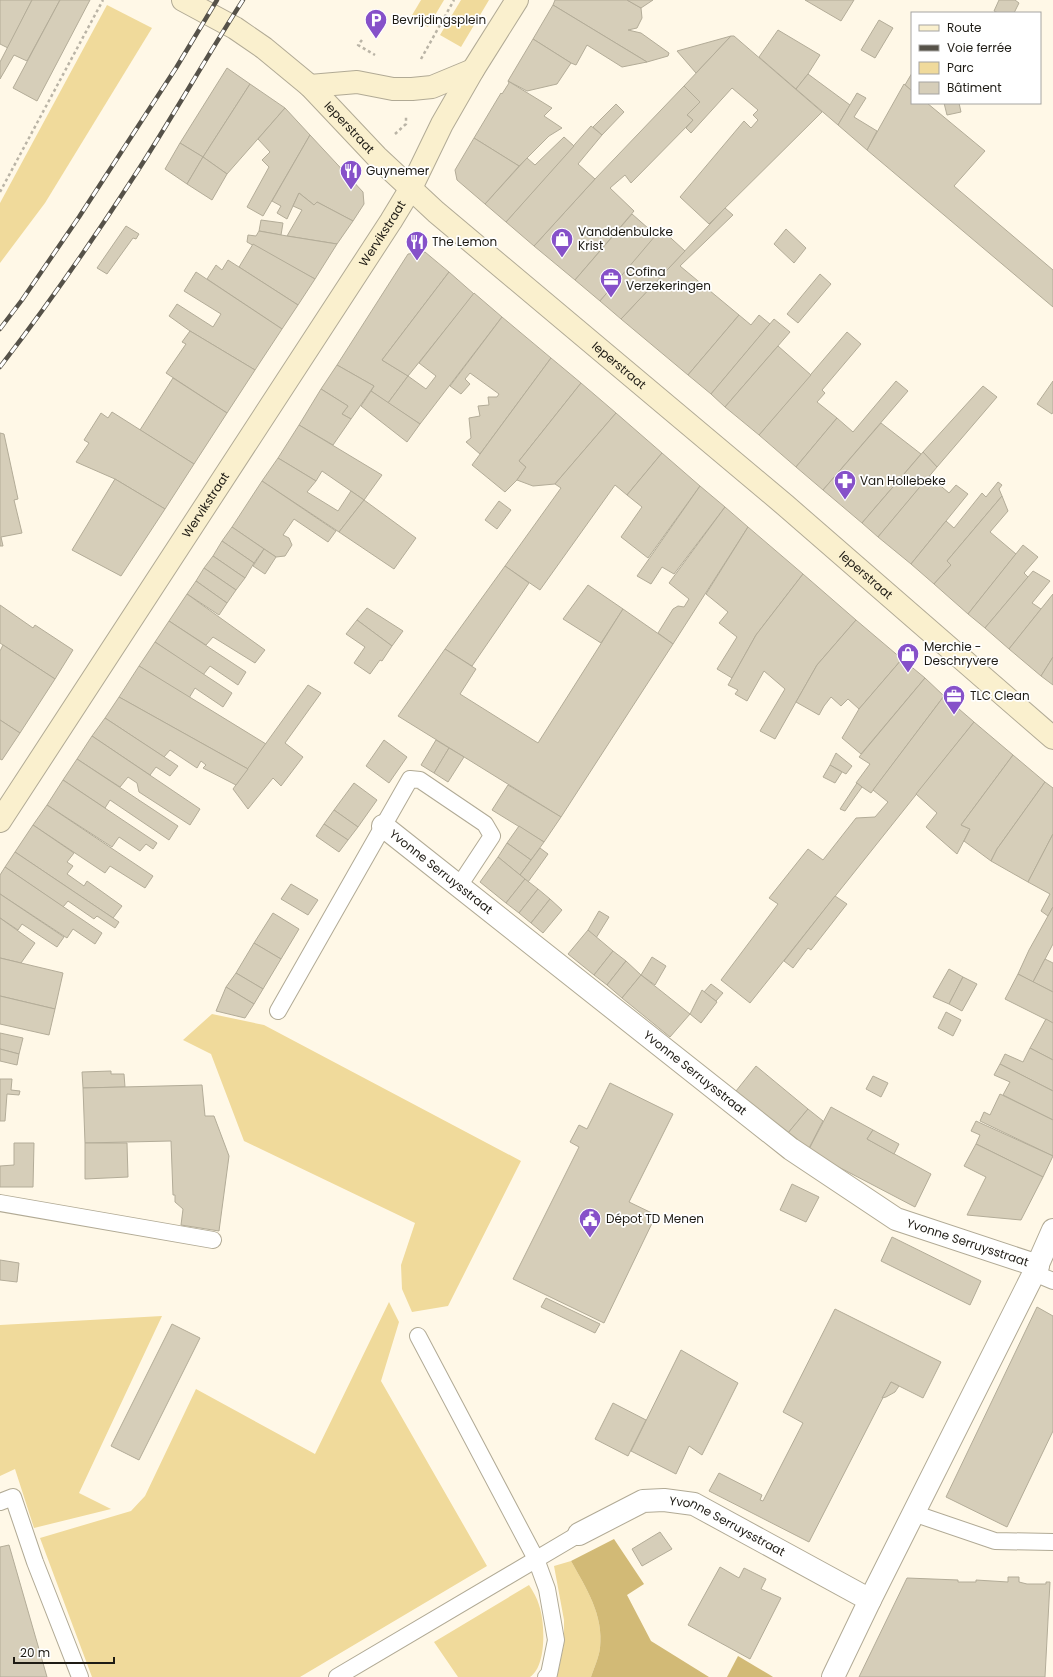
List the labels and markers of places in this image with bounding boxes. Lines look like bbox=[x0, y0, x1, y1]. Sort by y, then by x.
parking icon: Bevrijdingsplein bbox=[363, 7, 389, 40]
place label: Bevrijdingsplein bbox=[392, 11, 486, 28]
restaurant icon: Guynemer bbox=[338, 158, 364, 191]
place label: Guynemer bbox=[366, 162, 430, 179]
place label: Vanddenbulcke Krist bbox=[578, 223, 673, 254]
shop icon: Vanddenbulcke Krist bbox=[549, 226, 575, 259]
restaurant icon: The Lemon bbox=[404, 229, 430, 262]
place label: The Lemon bbox=[432, 233, 497, 250]
place label: Cofina Verzekeringen bbox=[626, 263, 711, 294]
office icon: Cofina Verzekeringen bbox=[598, 266, 624, 299]
pharmacy icon: Van Hollebeke bbox=[832, 468, 858, 501]
place label: Van Hollebeke bbox=[860, 472, 946, 489]
place label: Merchie - Deschryvere bbox=[924, 638, 998, 669]
shop icon: Merchie - Deschryvere bbox=[895, 641, 921, 674]
office icon: TLC Clean bbox=[941, 683, 967, 716]
place label: TLC Clean bbox=[970, 687, 1030, 704]
public building icon: Dépot TD Menen bbox=[577, 1206, 603, 1239]
place label: Dépot TD Menen bbox=[606, 1210, 704, 1227]

